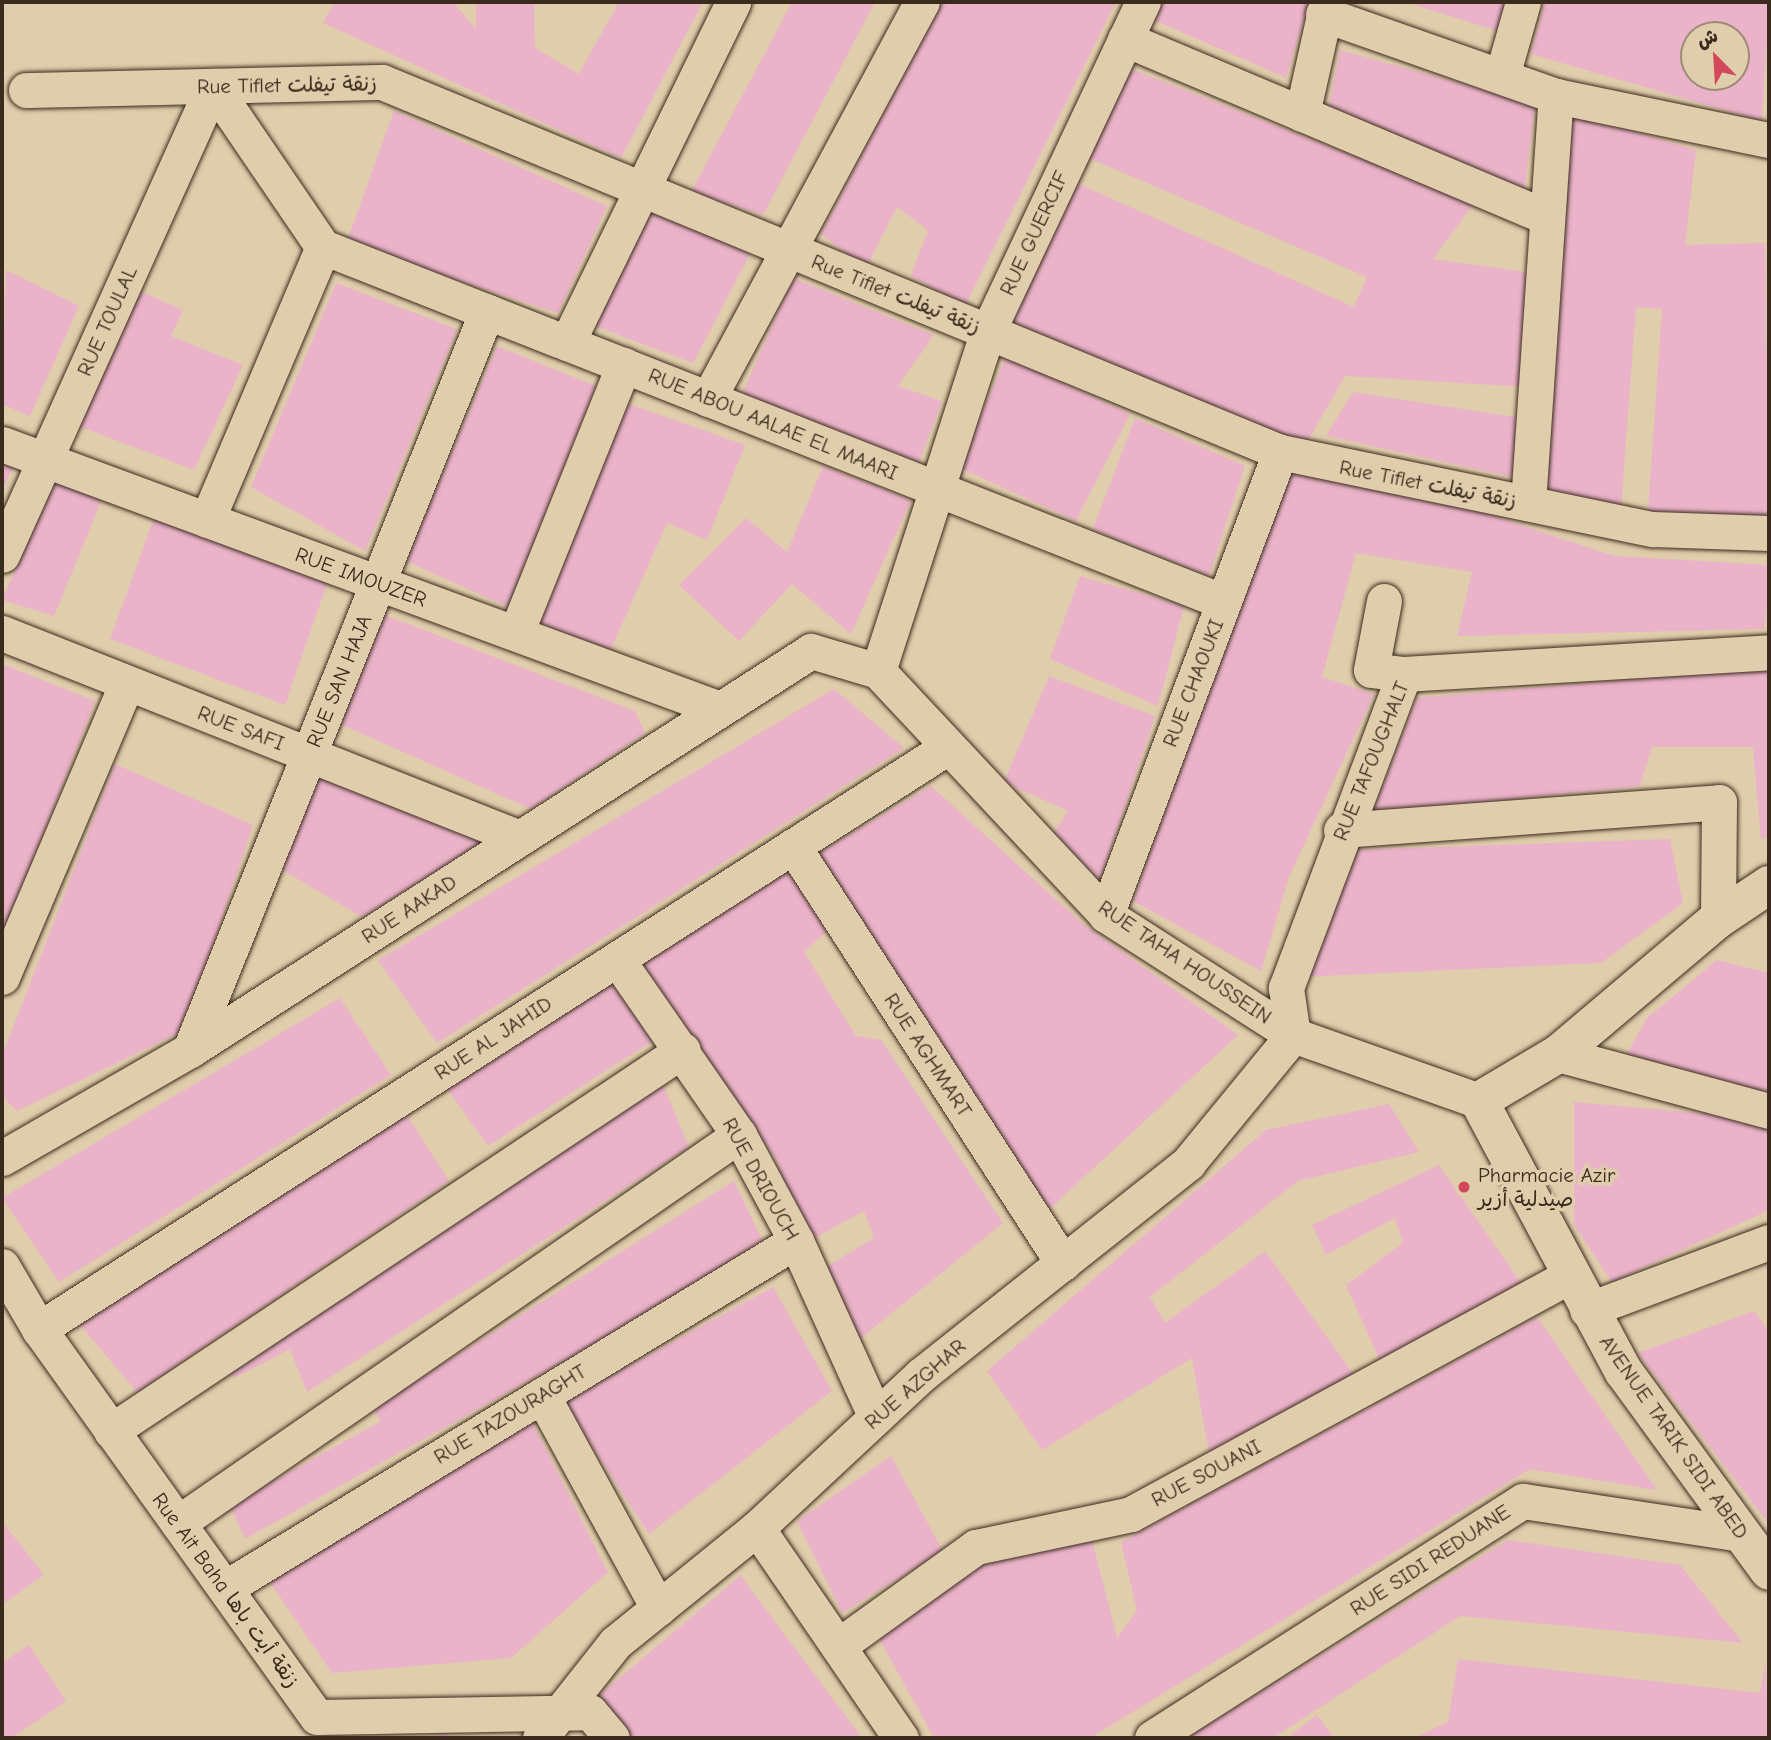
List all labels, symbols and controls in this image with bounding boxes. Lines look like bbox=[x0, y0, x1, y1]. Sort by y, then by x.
north arrow bbox=[1680, 21, 1750, 91]
text: ش bbox=[1693, 24, 1721, 53]
street label: Rue Tiflet زنقة تيفلت bbox=[197, 71, 377, 99]
street label: RUE GUERCIF bbox=[994, 167, 1074, 299]
street label: Rue Tiflet زنقة تيفلت bbox=[808, 249, 984, 339]
street label: RUE TOULAL bbox=[72, 262, 142, 380]
street label: RUE ABOU AALAE EL MAARI bbox=[645, 362, 901, 486]
street label: Rue Tiflet زنقة تيفلت bbox=[1337, 454, 1519, 514]
street label: RUE IMOUZER bbox=[292, 542, 430, 612]
street label: RUE SAN HAJA bbox=[301, 611, 377, 751]
street label: RUE CHAOUKI bbox=[1157, 616, 1229, 750]
street label: RUE TAFOUGHALT bbox=[1328, 678, 1414, 844]
street label: RUE SAFI bbox=[194, 700, 288, 756]
street label: RUE AAKAD bbox=[357, 869, 461, 949]
street label: RUE TAHA HOUSSEIN bbox=[1094, 895, 1276, 1029]
street label: RUE AGHMART bbox=[879, 988, 977, 1122]
street label: RUE AL JAHID bbox=[430, 991, 556, 1085]
street label: RUE DRIOUCH bbox=[717, 1113, 805, 1245]
place label: Pharmacie Azir صيدلية أزير bbox=[1478, 1162, 1615, 1212]
marker: Pharmacie Azir صيدلية أزير bbox=[1456, 1179, 1472, 1195]
street label: AVENUE TARIK SIDI ABED bbox=[1594, 1330, 1754, 1544]
street label: RUE AZGHAR bbox=[859, 1333, 971, 1435]
street label: RUE TAZOURAGHT bbox=[429, 1359, 591, 1469]
street label: RUE SOUANI bbox=[1147, 1434, 1265, 1512]
street label: Rue Ait Baha زنقة أيت باها bbox=[147, 1488, 305, 1692]
street label: RUE SIDI REDUANE bbox=[1345, 1499, 1515, 1621]

